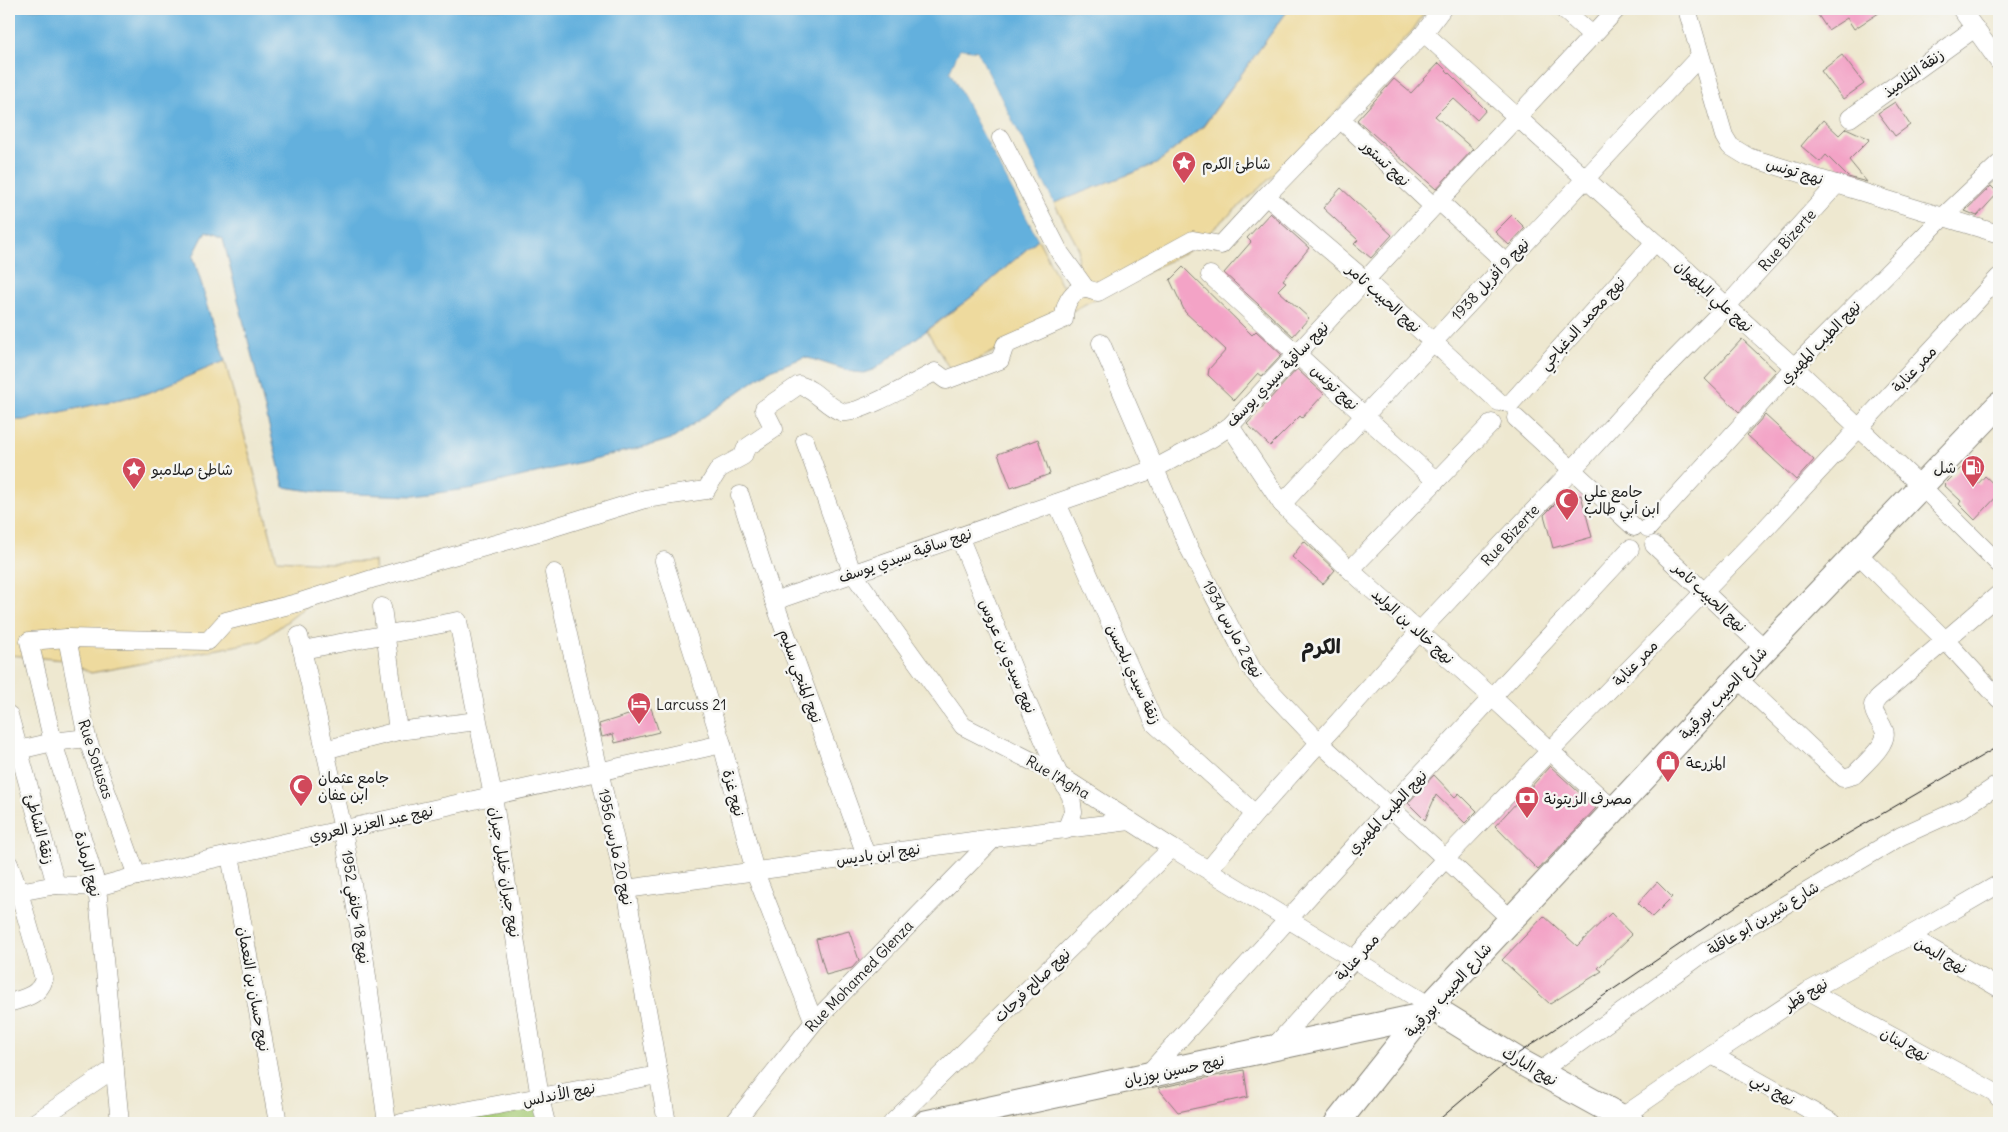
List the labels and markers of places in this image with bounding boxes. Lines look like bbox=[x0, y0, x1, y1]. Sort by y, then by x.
place icon: شاطئ الکرم bbox=[1171, 150, 1197, 184]
place label: شاطئ الکرم bbox=[1202, 154, 1271, 175]
fuel station icon: شل bbox=[1960, 454, 1986, 488]
place icon: شاطئ صلامبو bbox=[121, 456, 147, 490]
place label: شل bbox=[1934, 458, 1956, 477]
place label: شاطئ صلامبو bbox=[151, 460, 233, 480]
place label: جامع علي ابن أبي طالب bbox=[1584, 482, 1660, 522]
mosque icon: جامع علي ابن أبي طالب bbox=[1554, 487, 1580, 521]
hotel icon: Larcuss 21 bbox=[626, 691, 652, 725]
place label: Larcuss 21 bbox=[656, 695, 726, 714]
shop icon: المزرعة bbox=[1655, 749, 1681, 783]
place label: المزرعة bbox=[1686, 753, 1726, 772]
place label: جامع عثمان ابن عفان bbox=[318, 768, 389, 804]
mosque icon: جامع عثمان ابن عفان bbox=[288, 773, 314, 807]
bank icon: مصرف الزيتونة bbox=[1514, 785, 1540, 819]
place label: مصرف الزيتونة bbox=[1544, 789, 1632, 809]

